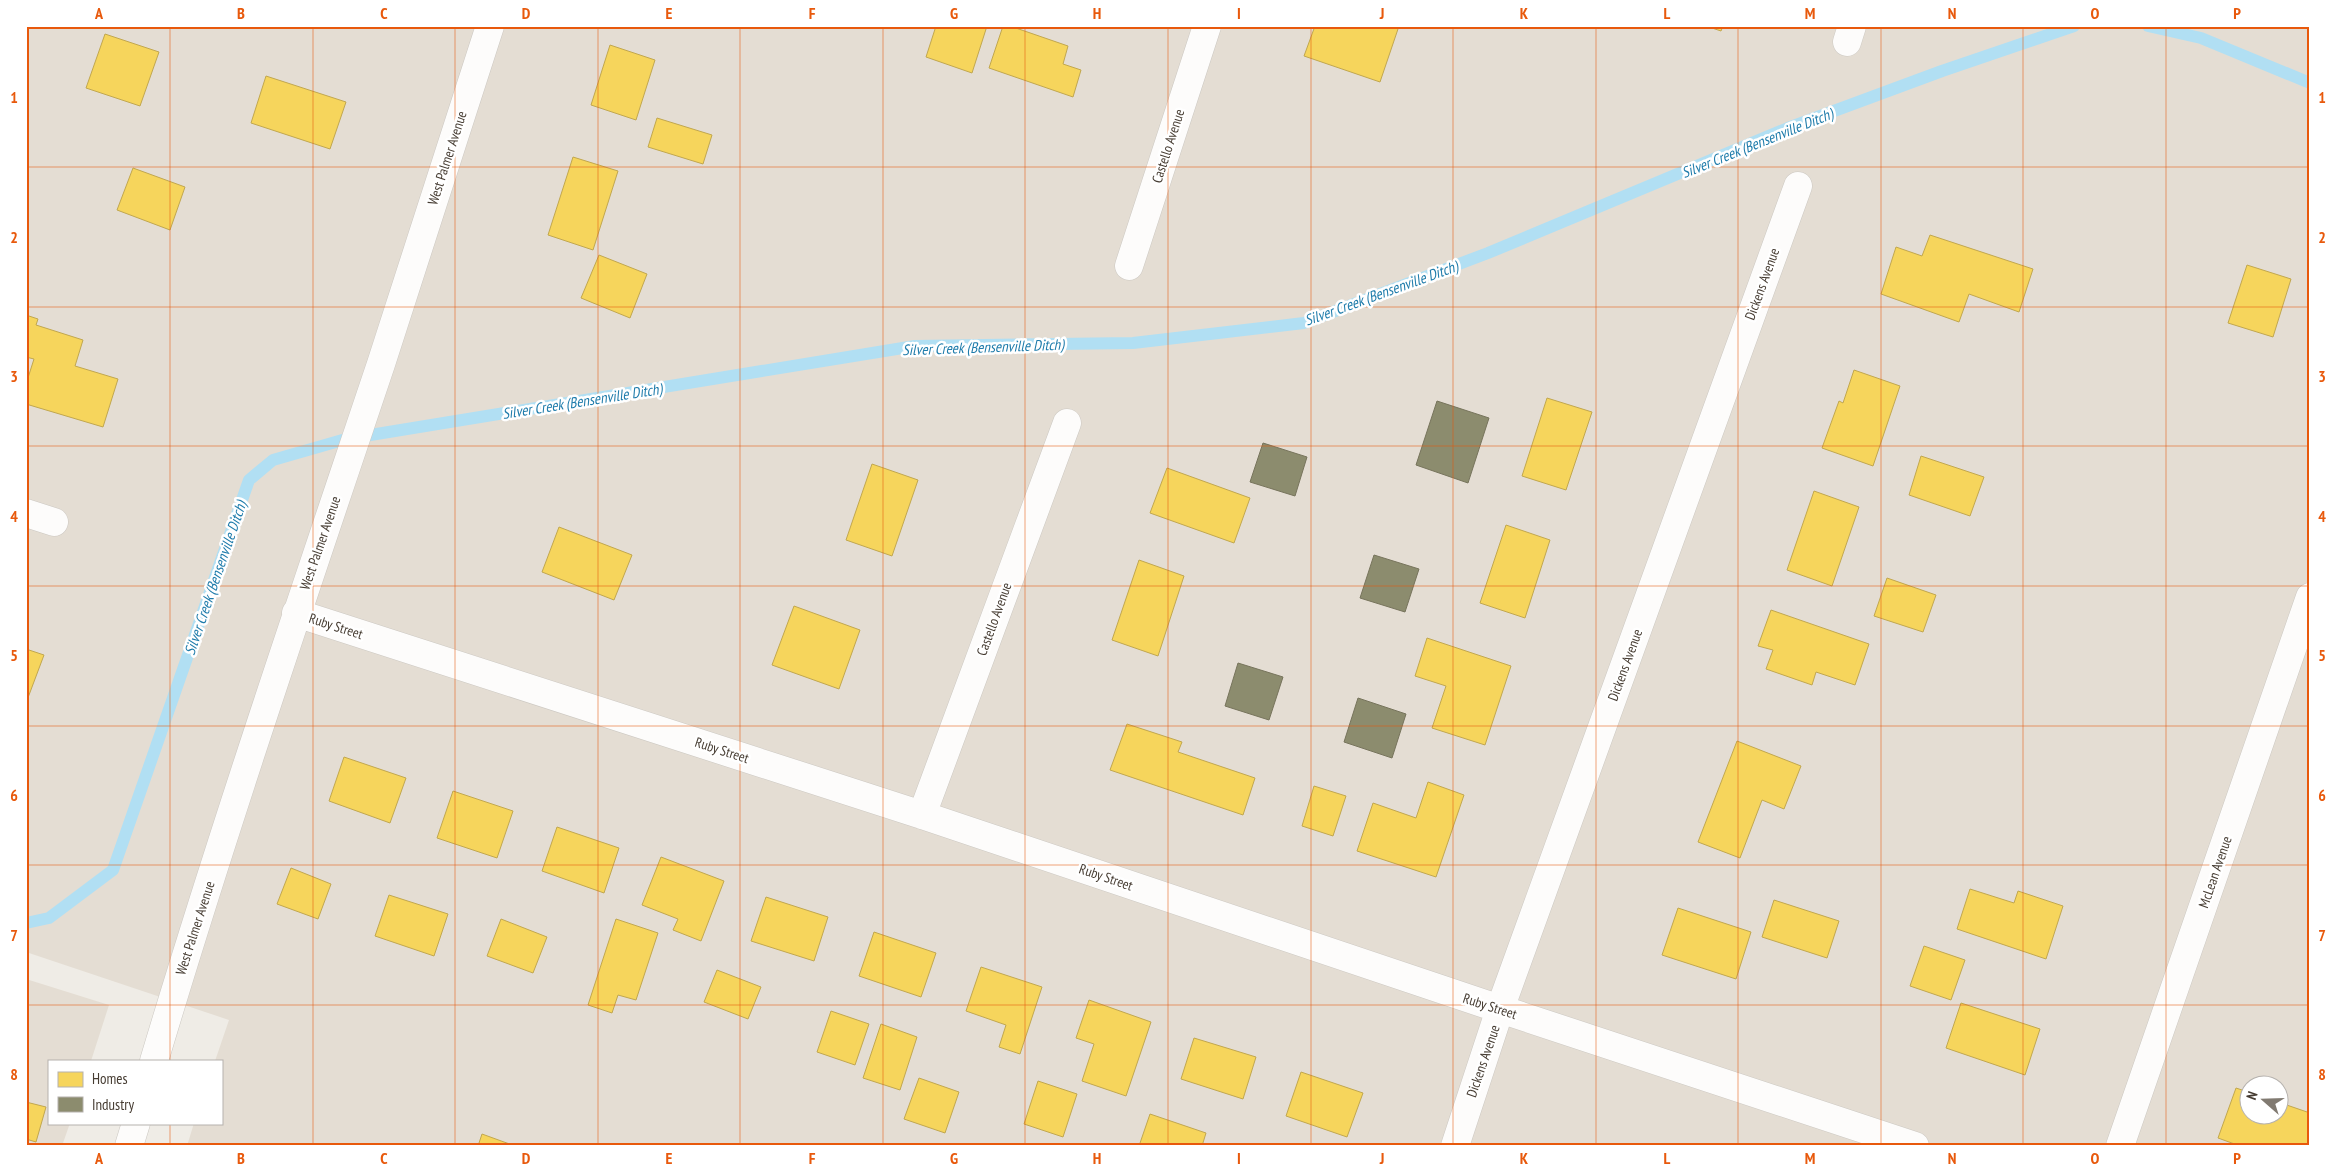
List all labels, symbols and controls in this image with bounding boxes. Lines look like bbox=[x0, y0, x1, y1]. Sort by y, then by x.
text: A bbox=[94, 3, 104, 23]
text: B bbox=[237, 3, 245, 23]
text: C bbox=[380, 3, 388, 23]
text: D bbox=[522, 3, 531, 23]
text: E bbox=[666, 3, 673, 23]
text: F bbox=[809, 3, 816, 23]
text: G bbox=[950, 3, 958, 23]
text: H bbox=[1093, 3, 1101, 23]
text: I bbox=[1237, 3, 1241, 23]
text: J bbox=[1379, 3, 1384, 23]
text: K bbox=[1520, 3, 1529, 23]
text: L bbox=[1664, 3, 1671, 23]
text: M bbox=[1805, 3, 1815, 23]
text: N bbox=[1948, 3, 1956, 23]
text: O bbox=[2091, 3, 2100, 23]
text: P bbox=[2233, 3, 2241, 23]
text: 1 bbox=[10, 87, 18, 107]
text: 1 bbox=[2318, 87, 2326, 107]
water label: Silver Creek (Bensenville Ditch) bbox=[1679, 103, 1837, 182]
street label: Castello Avenue bbox=[1148, 107, 1188, 185]
street label: West Palmer Avenue bbox=[423, 109, 471, 207]
text: 2 bbox=[10, 227, 18, 247]
text: 2 bbox=[2318, 227, 2326, 247]
street label: Dickens Avenue bbox=[1741, 245, 1783, 322]
water label: Silver Creek (Bensenville Ditch) bbox=[1302, 256, 1461, 330]
water label: Silver Creek (Bensenville Ditch) bbox=[902, 335, 1065, 359]
text: 3 bbox=[10, 366, 18, 386]
text: 3 bbox=[2318, 366, 2326, 386]
water label: Silver Creek (Bensenville Ditch) bbox=[501, 379, 665, 423]
street label: West Palmer Avenue bbox=[296, 494, 344, 592]
water label: Silver Creek (Bensenville Ditch) bbox=[180, 497, 251, 657]
text: 4 bbox=[10, 506, 18, 526]
text: 4 bbox=[2318, 506, 2326, 526]
street label: Castello Avenue bbox=[972, 580, 1016, 658]
street label: Ruby Street bbox=[307, 609, 365, 643]
street label: Dickens Avenue bbox=[1604, 626, 1646, 703]
text: 5 bbox=[10, 645, 18, 665]
text: 5 bbox=[2318, 645, 2326, 665]
street label: Ruby Street bbox=[693, 733, 751, 767]
text: 6 bbox=[10, 785, 18, 805]
text: 6 bbox=[2318, 785, 2326, 805]
street label: McLean Avenue bbox=[2194, 834, 2236, 910]
street label: Ruby Street bbox=[1077, 859, 1135, 895]
street label: West Palmer Avenue bbox=[171, 879, 219, 977]
text: 7 bbox=[10, 925, 18, 945]
text: 7 bbox=[2318, 925, 2326, 945]
street label: Ruby Street bbox=[1461, 989, 1519, 1023]
street label: Dickens Avenue bbox=[1462, 1022, 1504, 1100]
legend bbox=[48, 1060, 222, 1124]
text: 8 bbox=[10, 1064, 18, 1084]
text: 8 bbox=[2318, 1064, 2326, 1084]
text: Homes bbox=[92, 1069, 128, 1088]
north arrow bbox=[2238, 1074, 2288, 1124]
text: N bbox=[2242, 1089, 2262, 1102]
text: Industry bbox=[92, 1095, 134, 1114]
text: A bbox=[94, 1148, 104, 1168]
text: B bbox=[237, 1148, 245, 1168]
text: C bbox=[380, 1148, 388, 1168]
text: D bbox=[522, 1148, 531, 1168]
text: E bbox=[666, 1148, 673, 1168]
text: F bbox=[809, 1148, 816, 1168]
text: G bbox=[950, 1148, 958, 1168]
text: H bbox=[1093, 1148, 1101, 1168]
text: I bbox=[1237, 1148, 1241, 1168]
text: J bbox=[1379, 1148, 1384, 1168]
text: K bbox=[1520, 1148, 1529, 1168]
text: L bbox=[1664, 1148, 1671, 1168]
text: M bbox=[1805, 1148, 1815, 1168]
text: N bbox=[1948, 1148, 1956, 1168]
text: O bbox=[2091, 1148, 2100, 1168]
text: P bbox=[2233, 1148, 2241, 1168]

